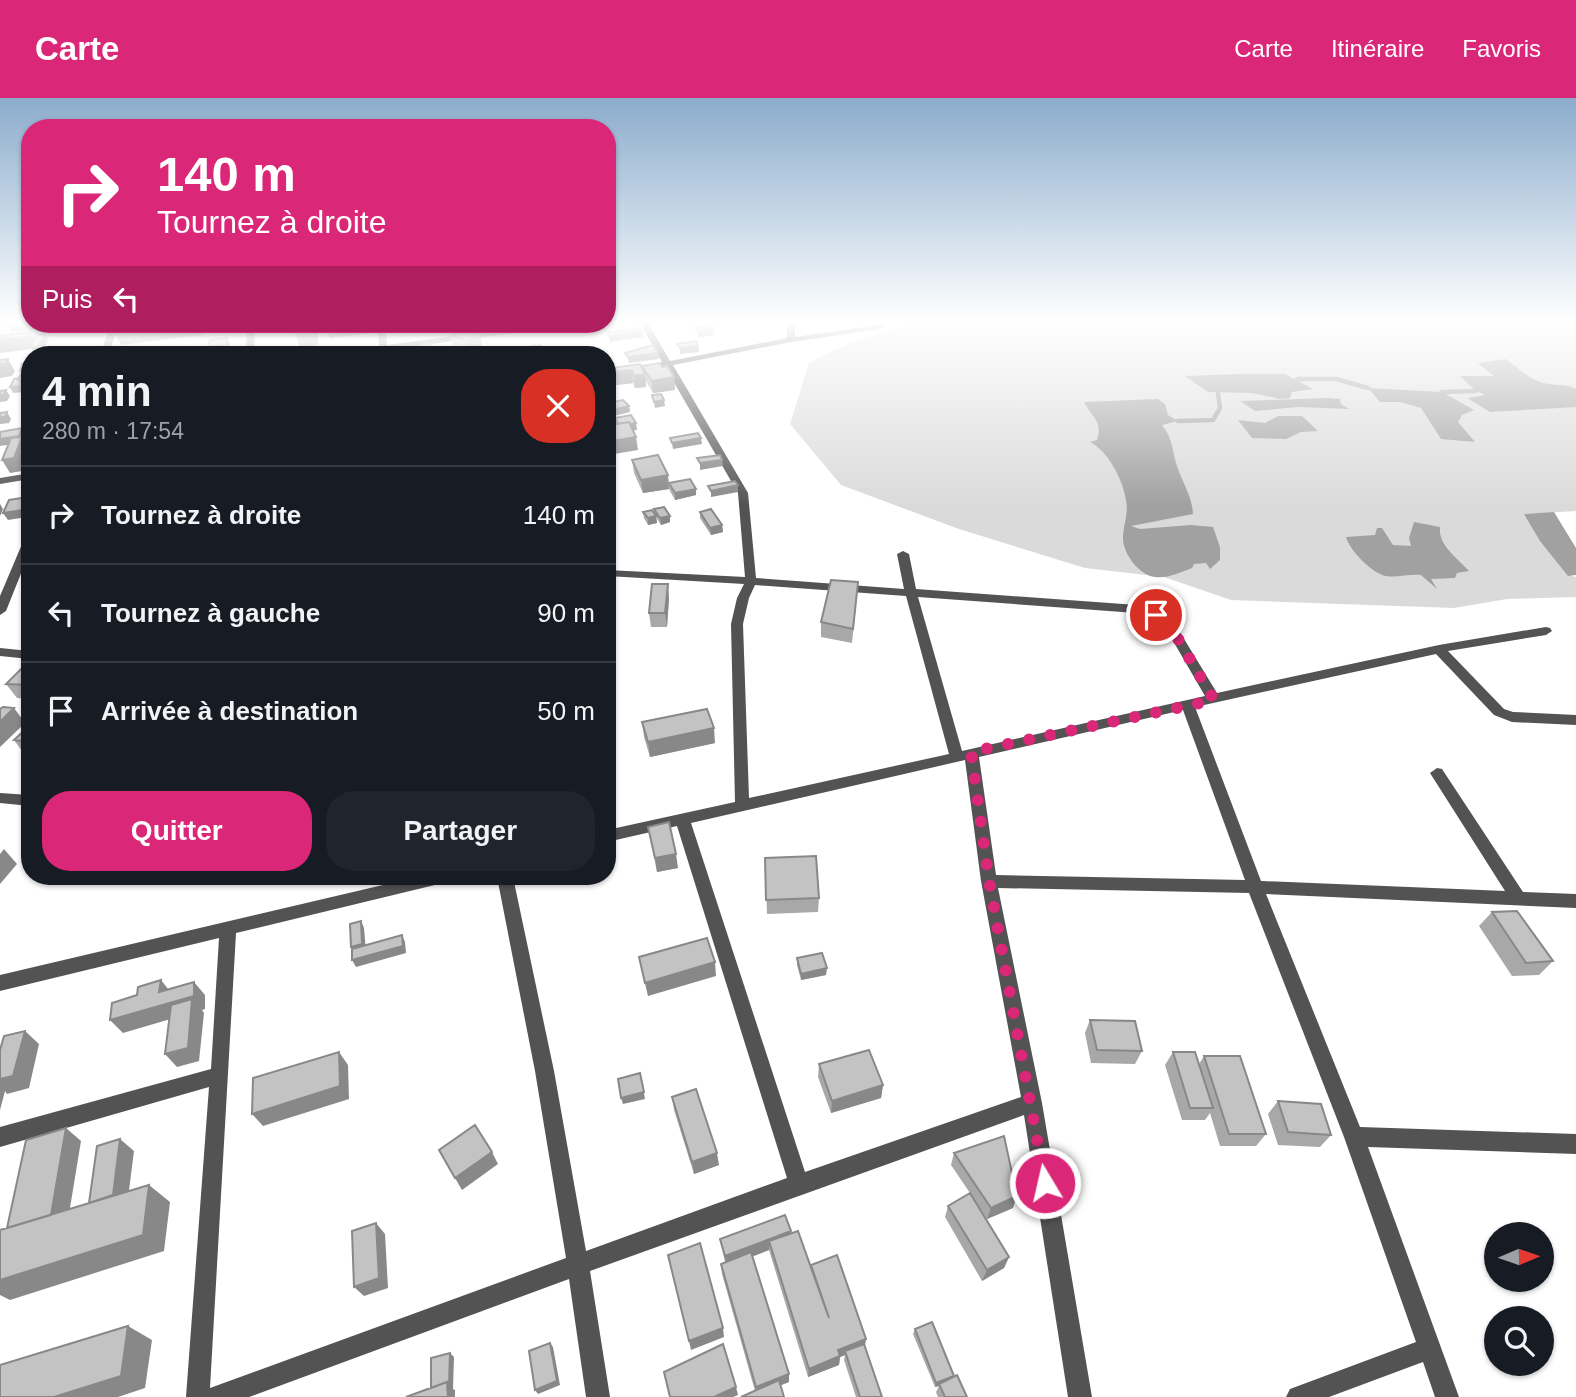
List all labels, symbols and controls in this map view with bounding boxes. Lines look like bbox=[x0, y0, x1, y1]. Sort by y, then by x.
text: Carte bbox=[35, 30, 119, 67]
text: Carte bbox=[1234, 35, 1293, 62]
text: Itinéraire bbox=[1331, 35, 1424, 62]
text: Favoris bbox=[1462, 35, 1541, 62]
icon: right bbox=[42, 147, 133, 238]
text: 140 m bbox=[157, 147, 296, 201]
text: Tournez à droite bbox=[157, 204, 386, 240]
icon: left bbox=[107, 280, 145, 318]
text: Puis bbox=[42, 284, 93, 314]
text: 4 min bbox=[42, 368, 152, 415]
button: close bbox=[521, 369, 595, 443]
text: 280 m · 17:54 bbox=[42, 418, 184, 444]
icon: right bbox=[42, 496, 80, 534]
text: Tournez à droite bbox=[101, 500, 301, 530]
text: 140 m bbox=[523, 500, 595, 530]
pin bbox=[1126, 585, 1186, 645]
icon: left bbox=[42, 594, 80, 632]
icon: arrive bbox=[1137, 596, 1175, 634]
text: Tournez à gauche bbox=[101, 598, 320, 628]
text: 90 m bbox=[537, 598, 595, 628]
icon: arrive bbox=[42, 692, 80, 730]
text: Arrivée à destination bbox=[101, 696, 358, 726]
text: 50 m bbox=[537, 696, 595, 726]
button: Quitter bbox=[42, 791, 312, 871]
button: Partager bbox=[326, 791, 595, 871]
position arrow bbox=[1008, 1146, 1082, 1220]
north arrow bbox=[1484, 1222, 1554, 1292]
map controls bbox=[1484, 1222, 1554, 1376]
button: search bbox=[1484, 1306, 1554, 1376]

